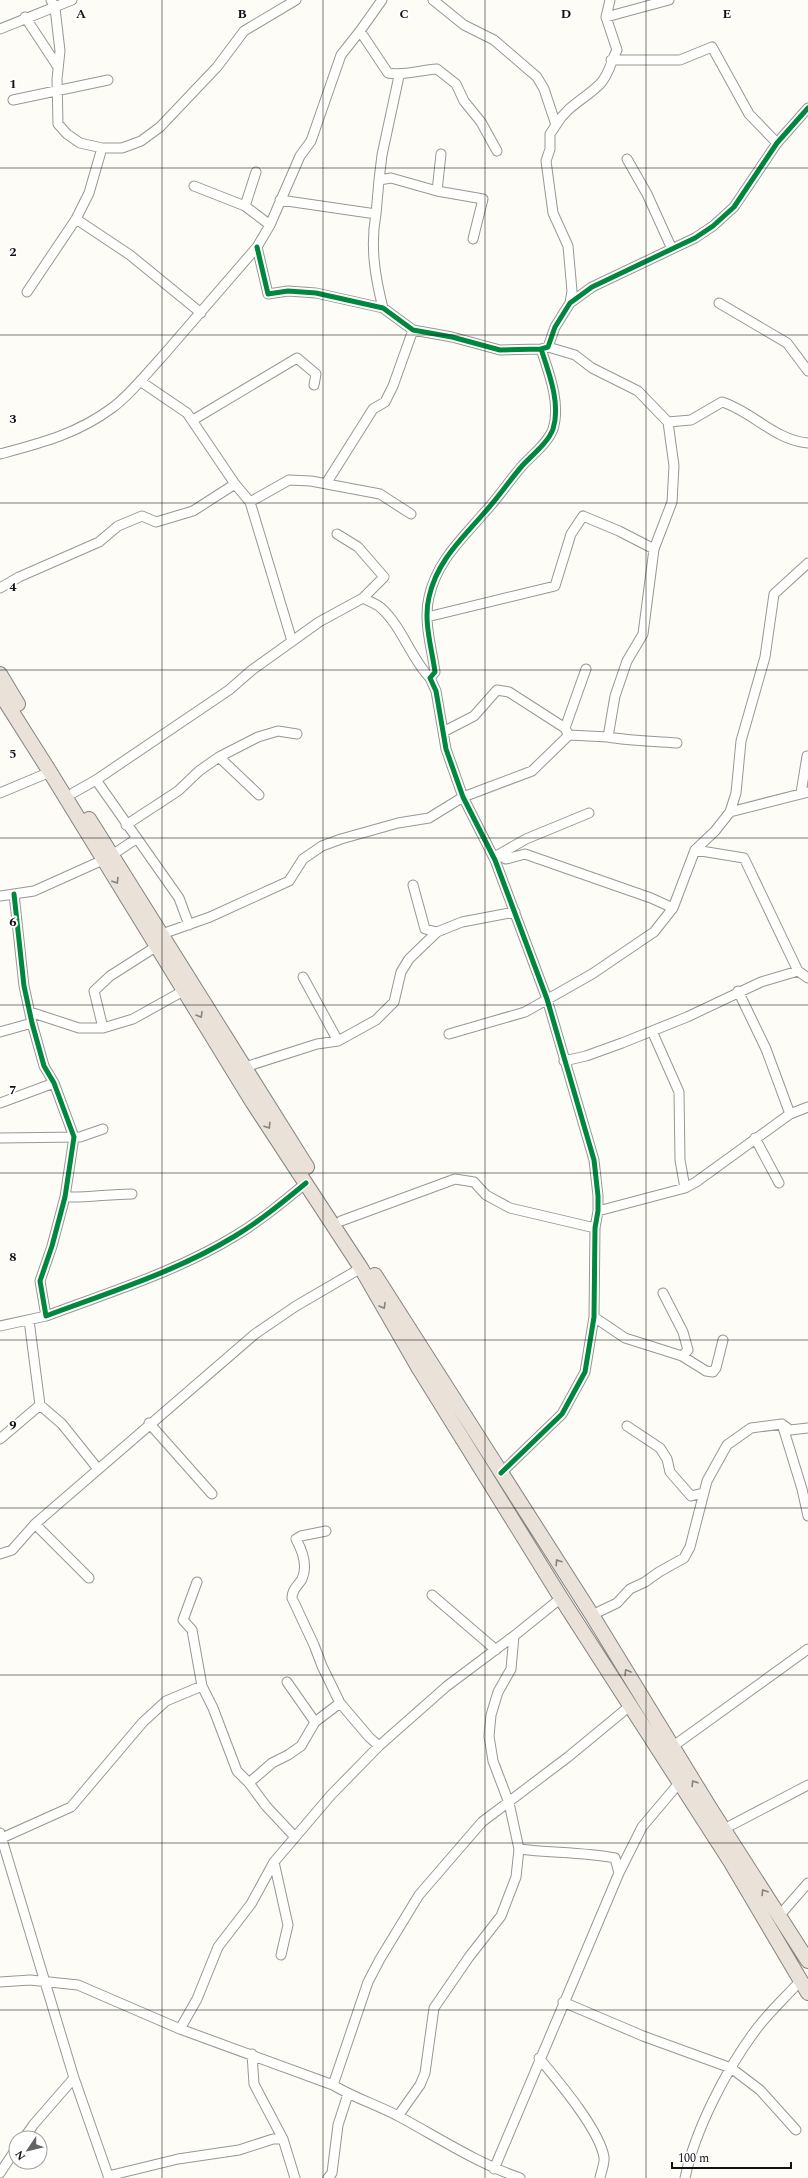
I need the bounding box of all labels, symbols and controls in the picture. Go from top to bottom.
text: A [76,4,86,24]
text: B [237,4,247,24]
text: C [399,4,409,24]
text: D [561,4,571,24]
text: E [723,4,732,24]
text: 1 [9,74,17,94]
text: 2 [9,242,17,262]
text: 3 [9,409,17,429]
text: 4 [9,577,17,597]
text: 5 [9,744,17,764]
one-way arrow [112,877,119,884]
text: 6 [9,912,17,932]
one-way arrow [195,1011,202,1018]
text: 7 [9,1080,17,1100]
one-way arrow [263,1122,271,1129]
text: 8 [9,1247,17,1267]
one-way arrow [378,1302,385,1309]
text: 9 [9,1415,17,1435]
one-way arrow [556,1559,563,1566]
one-way arrow [624,1669,631,1676]
one-way arrow [691,1780,699,1787]
one-way arrow [762,1890,769,1897]
north arrow [8,2130,48,2170]
scale bar [672,2144,791,2170]
text: N [11,2147,30,2164]
text: 100 m [678,2149,709,2168]

